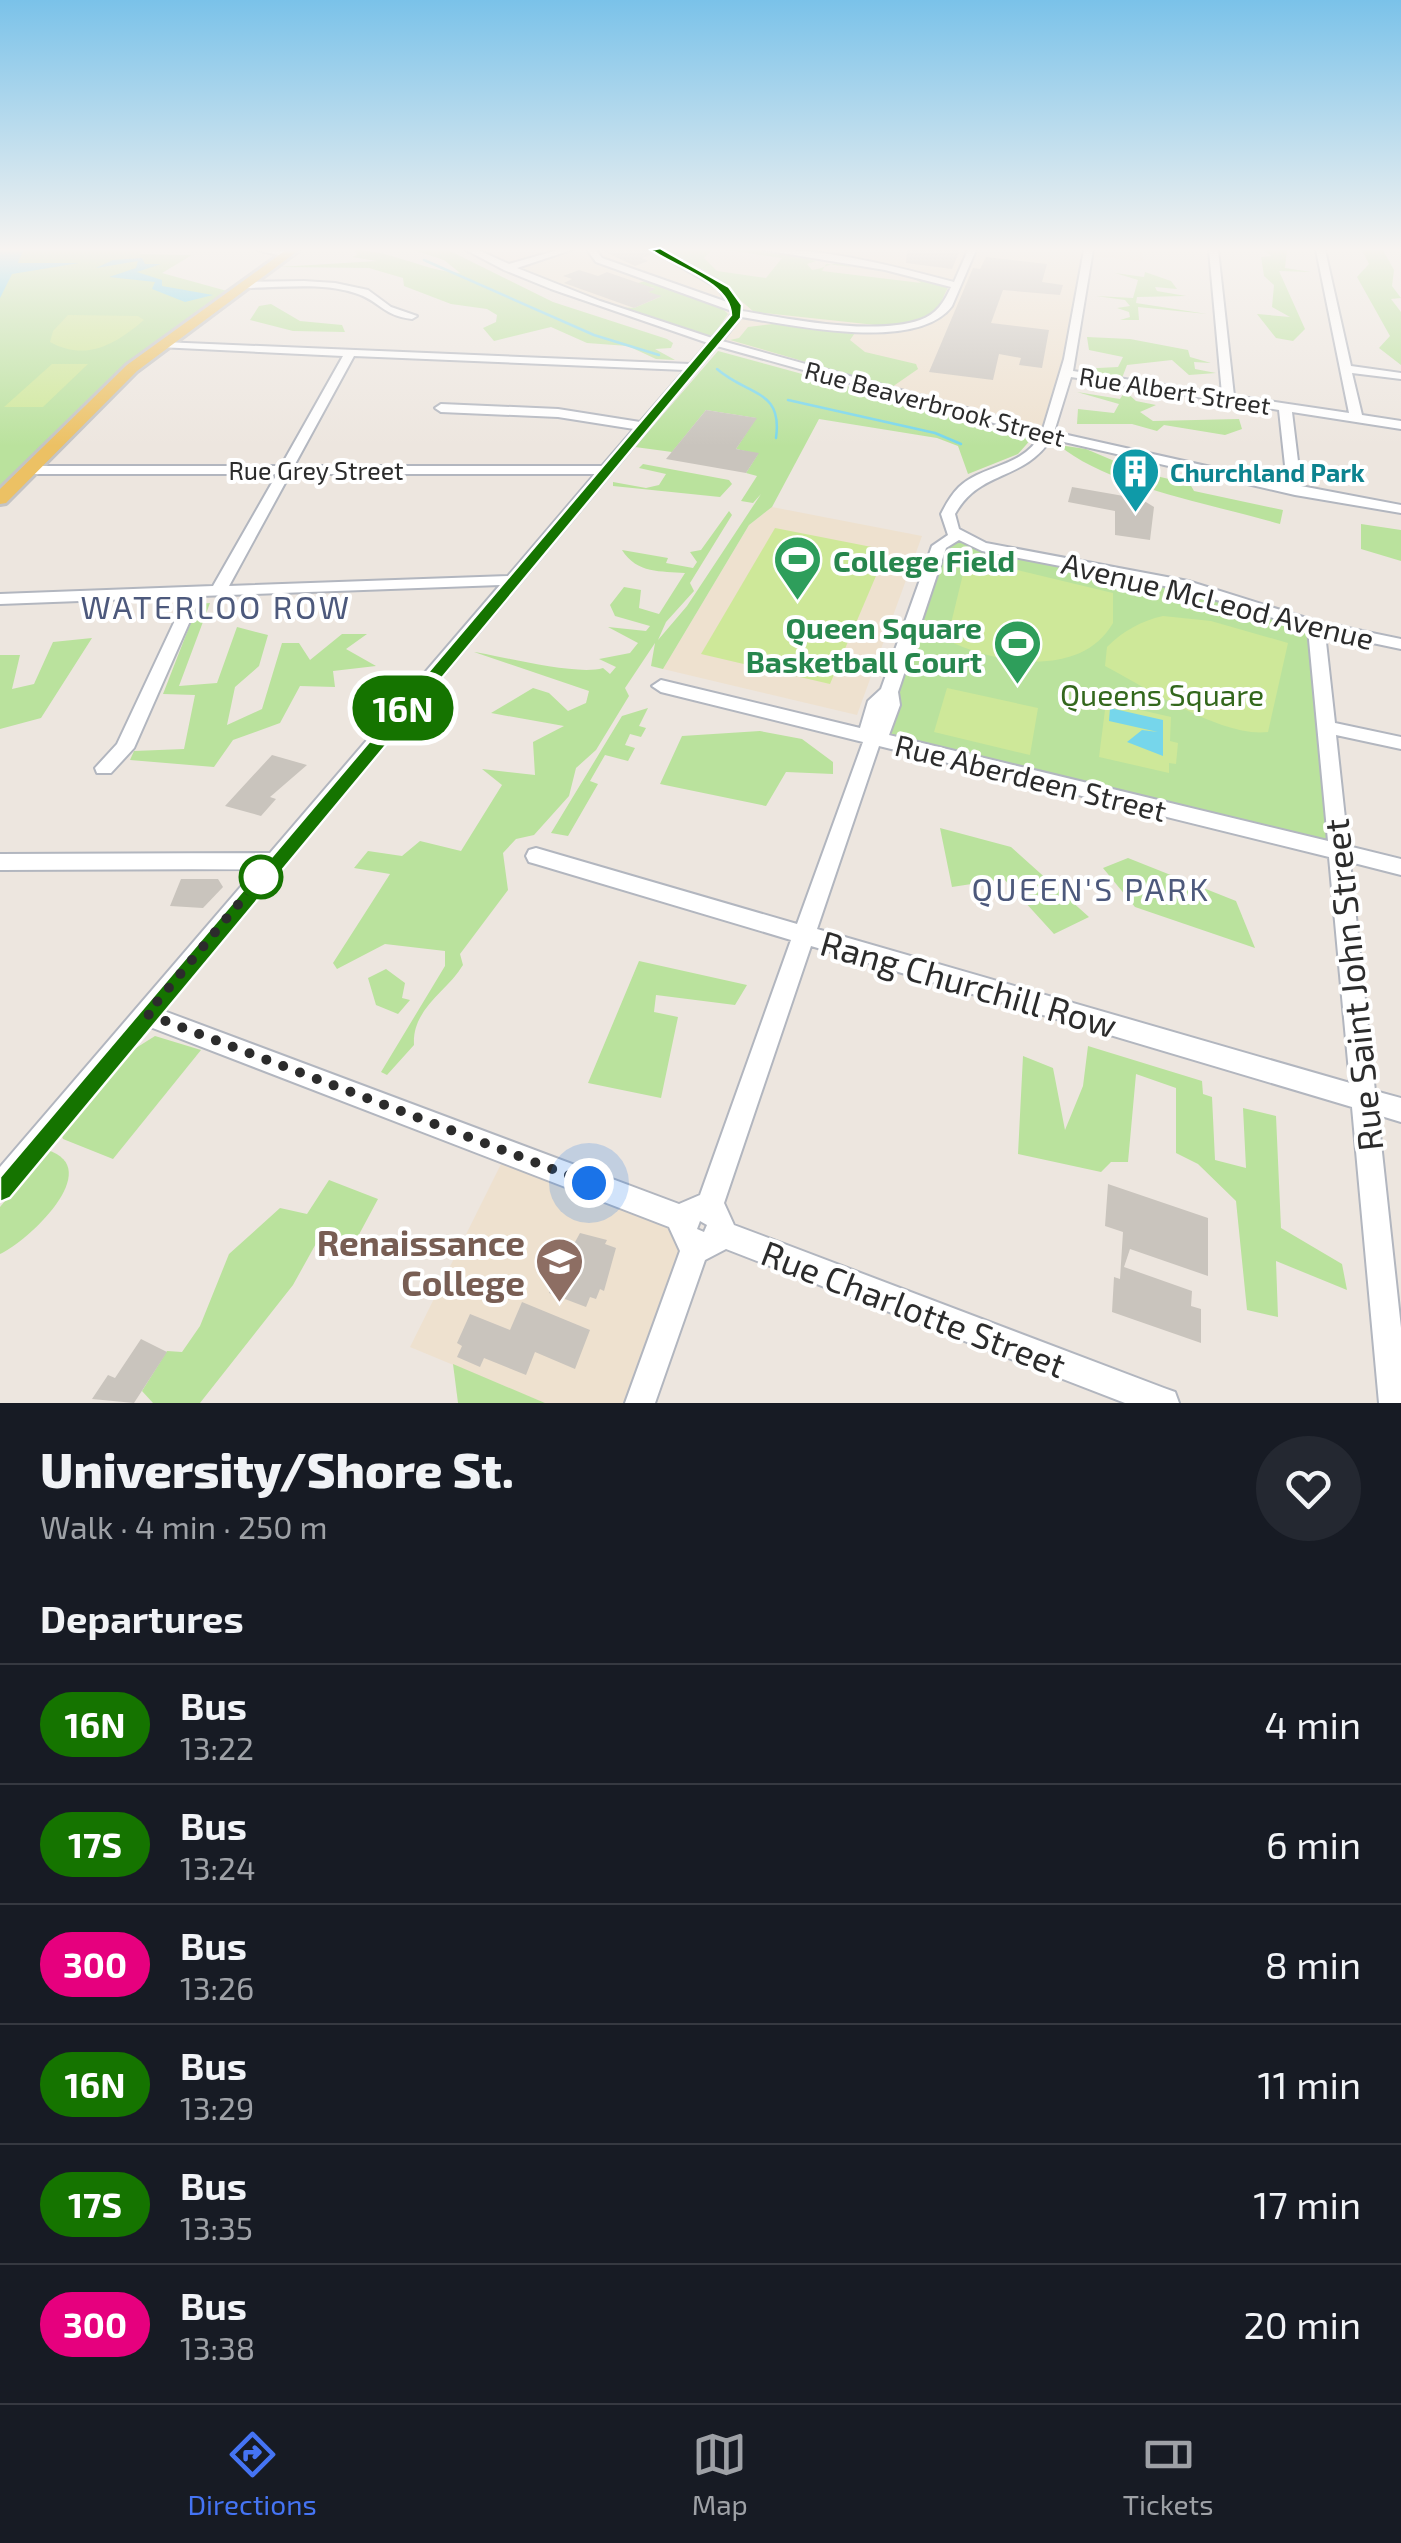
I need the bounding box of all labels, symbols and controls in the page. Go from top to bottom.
street label: Rue Beaverbrook Street [802,354,1068,452]
street label: Rue Albert Street [1077,360,1273,420]
building icon: Churchland Park [1109,446,1161,514]
street label: Rue Grey Street [228,455,404,485]
place label: Churchland Park [1170,457,1365,487]
sports icon: College Field [772,534,824,602]
place label: College Field [833,542,1015,578]
street label: Avenue McLeod Avenue [1058,544,1378,656]
district label: WATERLOO ROW [80,587,352,625]
place label: Queen Square Basketball Court [746,609,982,679]
sports icon: Queen Square Basketball Court [991,618,1043,686]
line badge: 16N [346,676,460,740]
park label: Queens Square [1060,676,1264,712]
text: 16N [372,687,434,729]
street label: Rue Aberdeen Street [892,726,1170,828]
street label: Rue Saint John Street [1314,817,1390,1153]
unlabelled marker [240,856,282,898]
district label: QUEEN'S PARK [971,869,1211,908]
street label: Rang Churchill Row [816,921,1122,1045]
your location [564,1158,614,1208]
place label: Renaissance College [317,1221,525,1303]
street label: Rue Charlotte Street [756,1231,1072,1385]
school or university icon: Renaissance College [534,1236,586,1304]
button: heart [1256,1436,1361,1541]
text: University/Shore St. [40,1440,514,1498]
text: Walk · 4 min · 250 m [40,1507,328,1545]
text: Departures [40,1595,244,1641]
text: Bus [180,1682,247,1728]
text: 4 min [1264,1701,1361,1747]
text: 16N [64,1703,126,1745]
text: 13:22 [180,1728,254,1766]
text: Bus [180,1802,247,1848]
text: 6 min [1266,1821,1361,1867]
text: 17S [68,1823,122,1865]
text: 13:24 [180,1848,256,1886]
text: Bus [180,1922,247,1968]
text: 8 min [1265,1941,1361,1987]
text: 300 [63,1943,127,1985]
text: 13:26 [180,1968,254,2006]
text: Bus [180,2042,247,2088]
text: 11 min [1257,2061,1361,2107]
text: 16N [64,2063,126,2105]
text: 13:29 [180,2088,254,2126]
text: Bus [180,2162,247,2208]
text: 17 min [1253,2181,1361,2227]
text: 17S [68,2183,122,2225]
text: 13:35 [180,2208,253,2246]
text: Bus [180,2282,247,2328]
text: 20 min [1243,2301,1361,2347]
text: 300 [63,2303,127,2345]
text: 13:38 [180,2328,255,2366]
tab: Directions [188,2427,317,2521]
tab: Map [692,2427,748,2521]
tab: Tickets [1123,2427,1213,2521]

